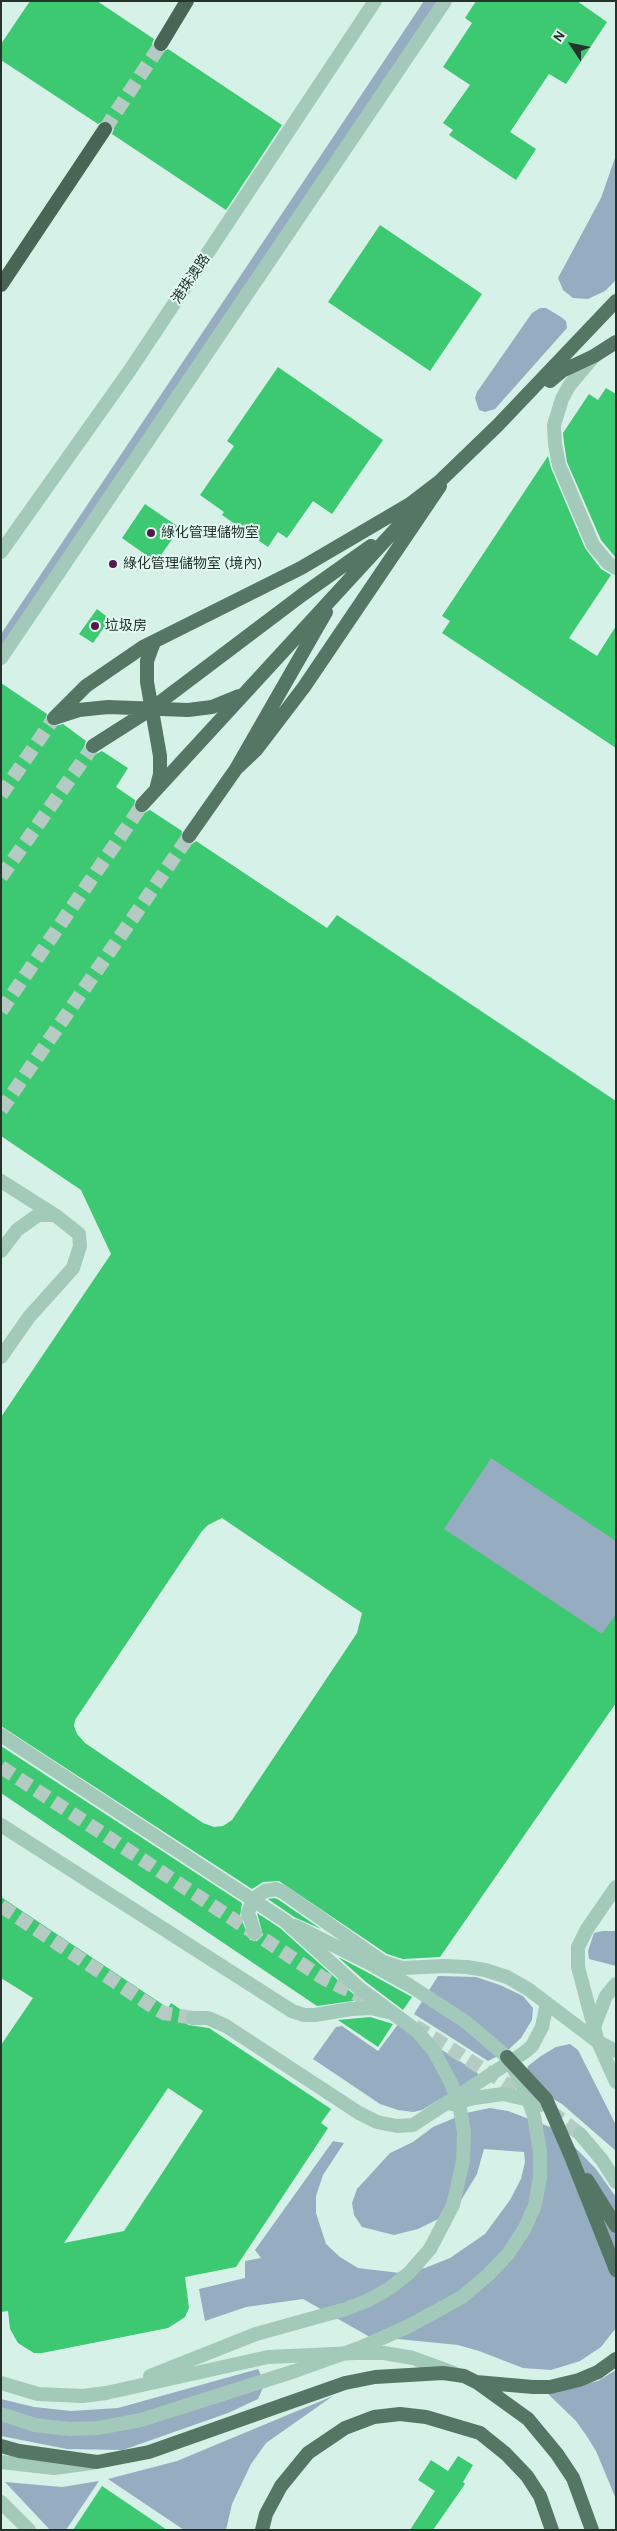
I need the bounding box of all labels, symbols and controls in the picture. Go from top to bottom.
north arrow [547,20,597,70]
text: N [549,27,569,45]
street label: 港珠澳路 [168,251,214,307]
place label: 綠化管理儲物室 [161,525,259,541]
marker: 綠化管理儲物室 [145,527,157,539]
place label: 綠化管理儲物室 (境內) [123,556,262,572]
marker: 綠化管理儲物室 (境內) [107,558,119,570]
place label: 垃圾房 [105,618,147,634]
marker: 垃圾房 [89,620,101,632]

